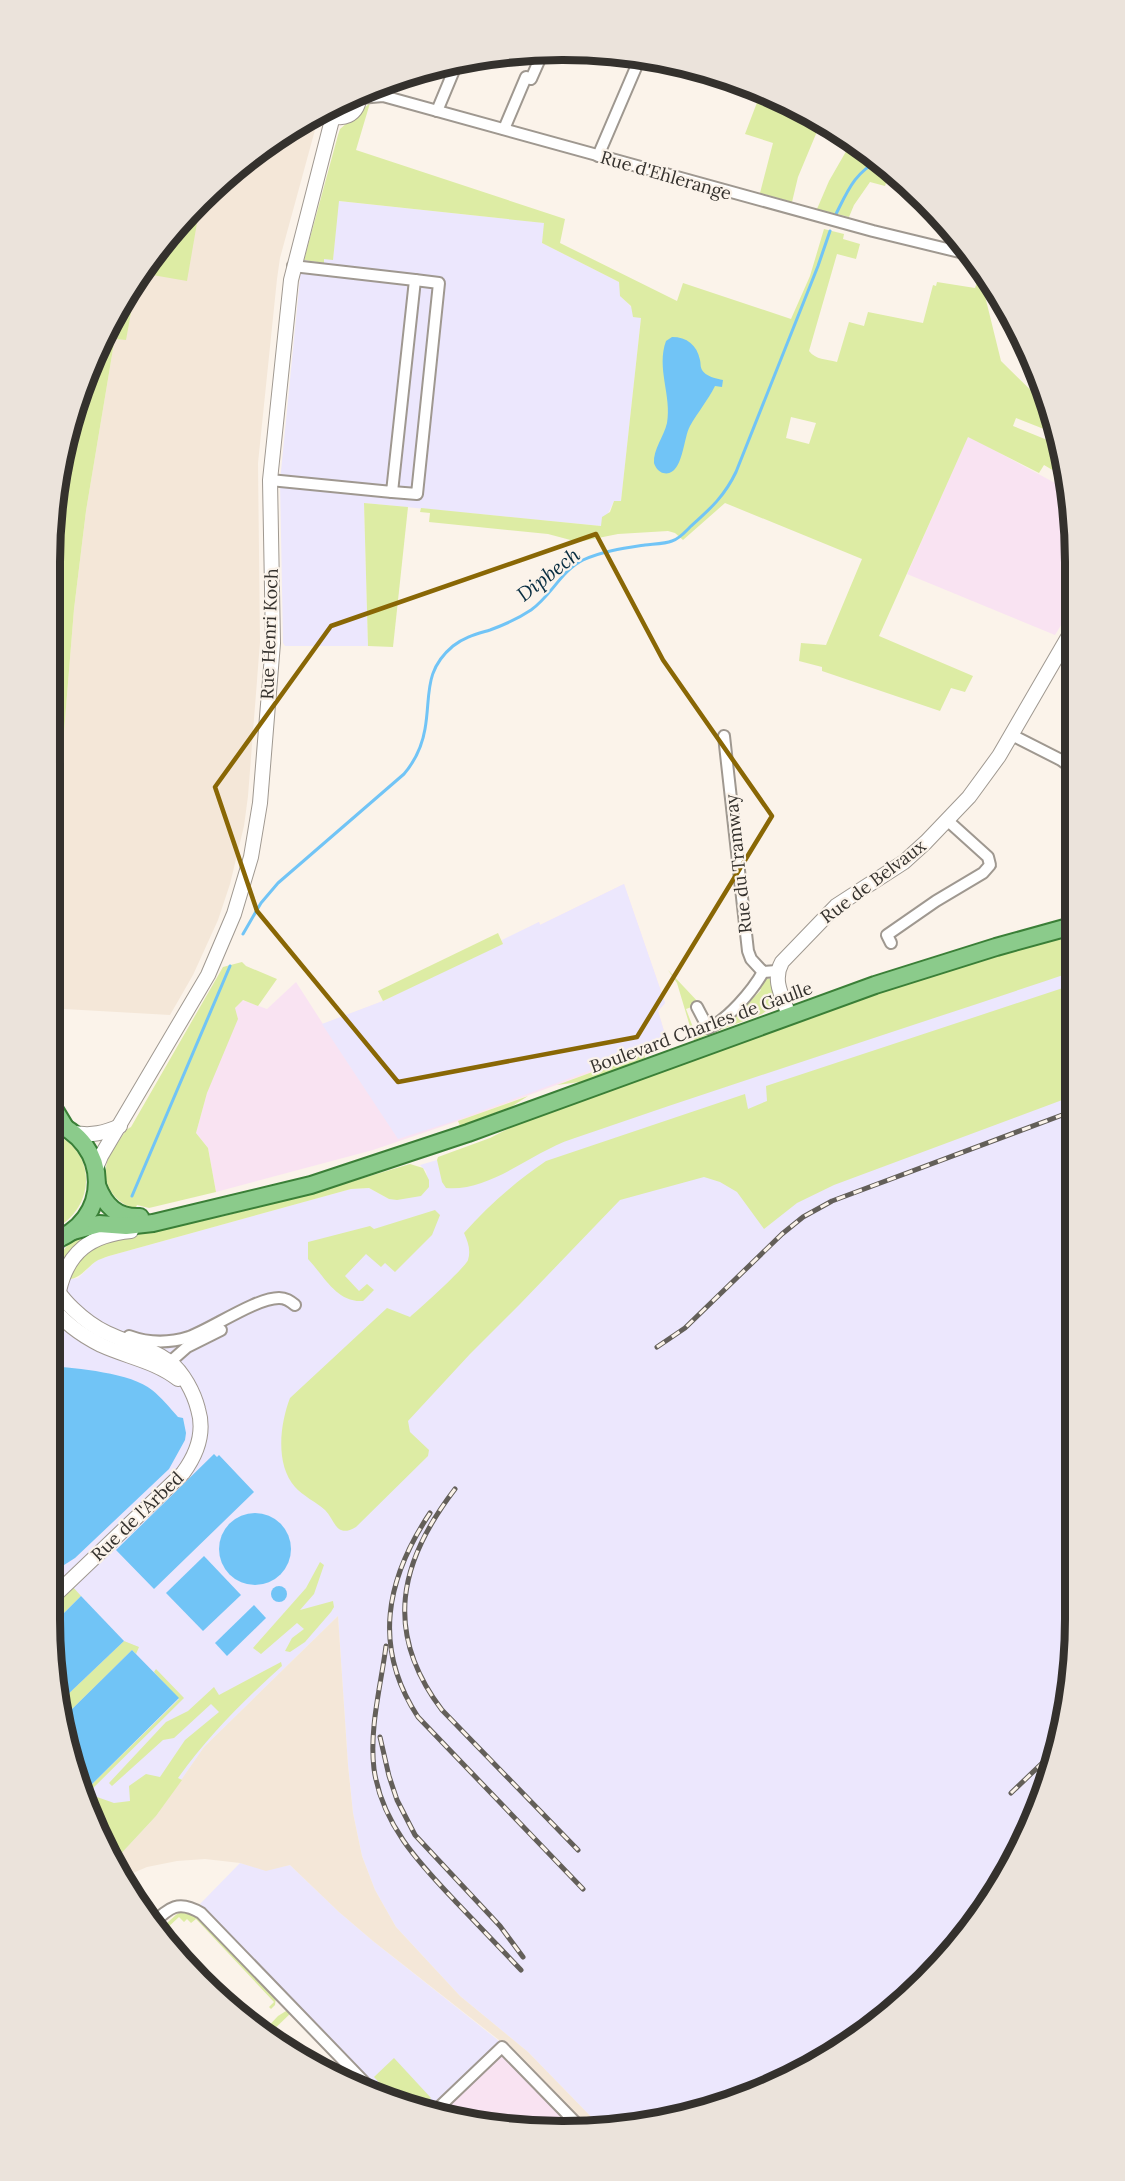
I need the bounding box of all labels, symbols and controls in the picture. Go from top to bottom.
street label: Rue d'Ehlerange [598,145,734,205]
water label: Dipbech [511,541,585,606]
street label: Rue Henri Koch [255,568,283,700]
street label: Rue du Tramway [719,793,757,935]
street label: Rue de Belvaux [816,834,931,928]
street label: Boulevard Charles de Gaulle [587,976,816,1078]
street label: Rue de l'Arbed [86,1466,188,1566]

